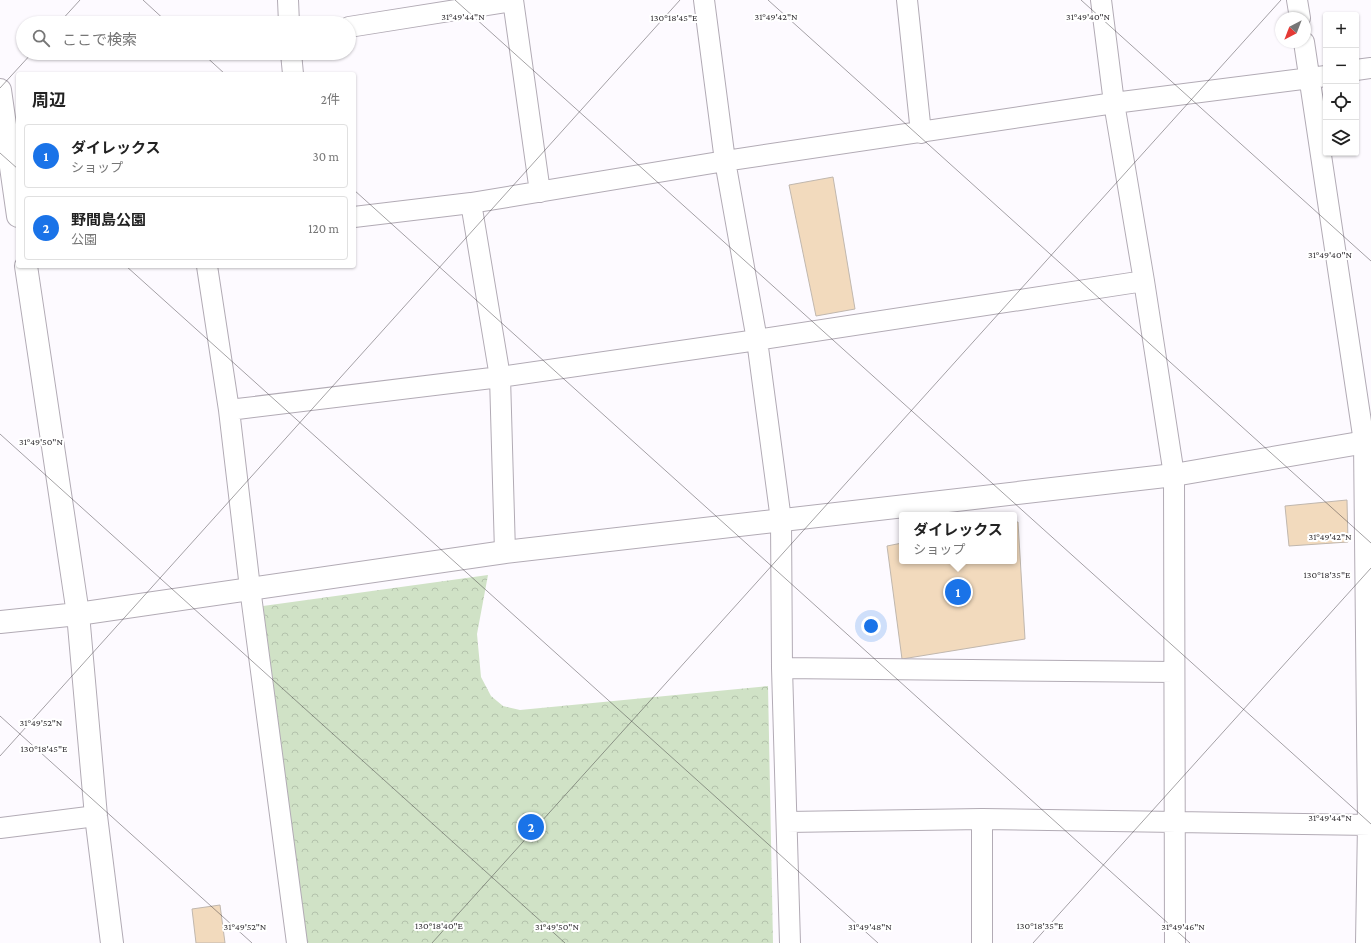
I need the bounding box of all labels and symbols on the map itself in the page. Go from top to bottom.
text: 31°49'44"N [441,11,485,22]
text: 31°49'42"N [754,11,798,22]
text: 31°49'40"N [1066,11,1110,22]
text: 130°18'45"E [651,12,698,23]
north arrow [1275,12,1311,48]
text: 31°49'40"N [1308,249,1352,260]
text: 31°49'50"N [19,436,63,447]
text: 31°49'42"N [1308,531,1352,542]
text: 130°18'35"E [1303,569,1351,580]
pin: 1 [945,577,971,607]
your location [861,616,881,636]
text: 31°49'52"N [20,717,63,728]
text: 130°18'45"E [21,743,68,754]
pin: 2 [518,812,544,842]
text: 31°49'44"N [1308,812,1352,823]
text: 130°18'40"E [415,920,464,931]
text: 130°18'35"E [1016,920,1064,931]
text: 31°49'52"N [224,921,267,932]
text: 31°49'50"N [535,921,579,932]
text: 31°49'48"N [848,921,892,932]
text: 31°49'46"N [1161,921,1205,932]

